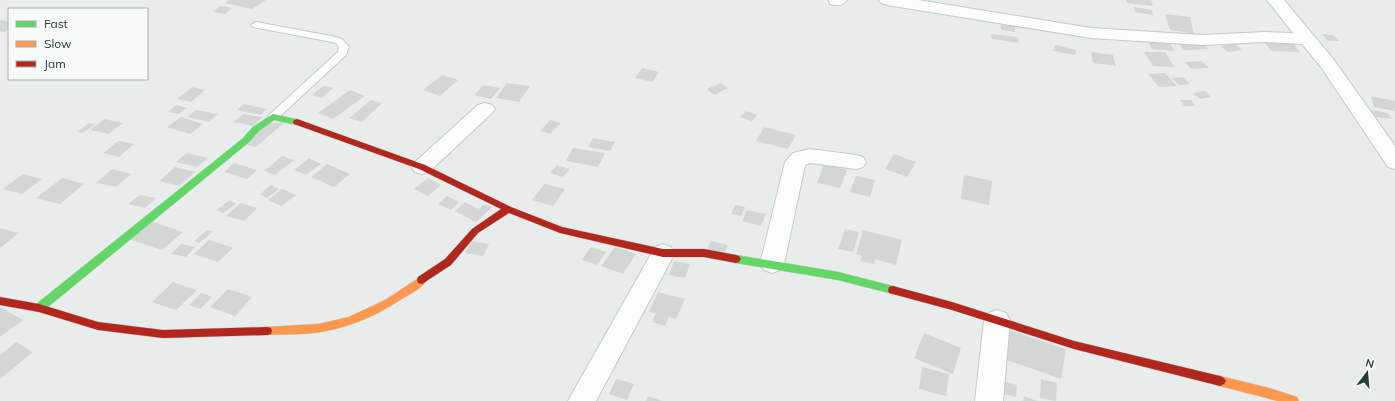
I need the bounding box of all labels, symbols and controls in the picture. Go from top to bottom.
legend [8,8,148,80]
text: Fast [44,16,68,31]
text: Slow [44,36,72,51]
text: Jam [44,56,66,71]
north arrow [1347,353,1387,393]
text: N [1364,356,1376,371]

